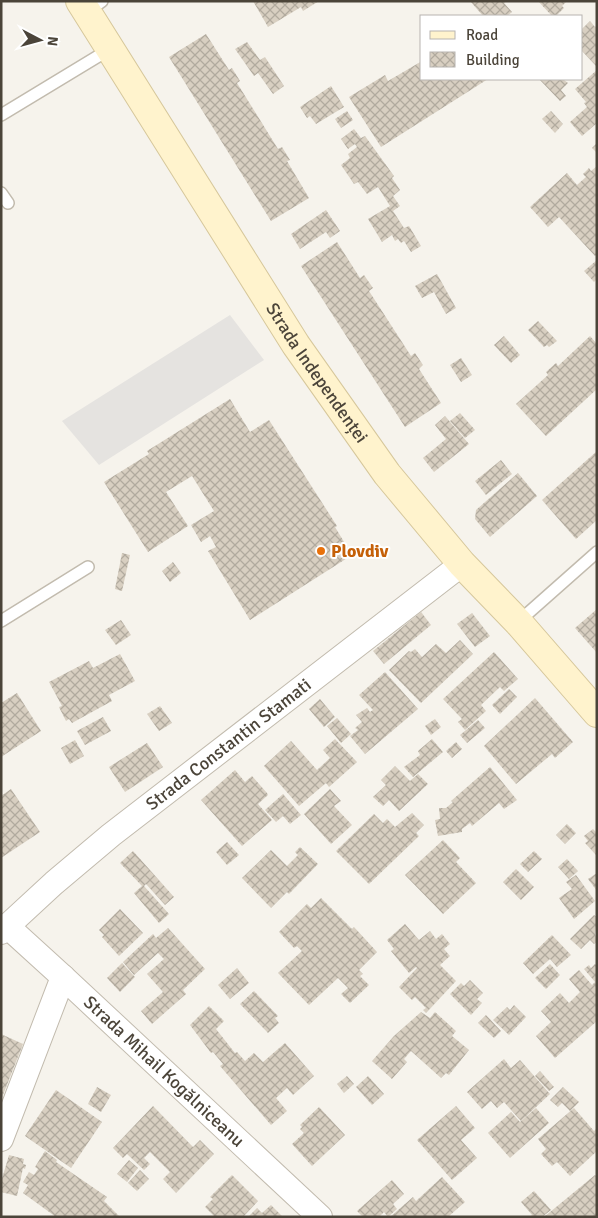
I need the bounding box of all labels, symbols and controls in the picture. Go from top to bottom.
north arrow [15,15,65,65]
legend [420,15,583,80]
text: Road [466,26,498,44]
text: N [43,36,61,47]
text: Building [466,51,520,69]
street label: Strada Independenței [261,299,373,447]
place label: Plovdiv [331,540,389,562]
marker: Plovdiv [315,545,327,557]
street label: Strada Constantin Stamati [141,674,315,815]
street label: Strada Mihail Kogălniceanu [79,991,249,1152]

